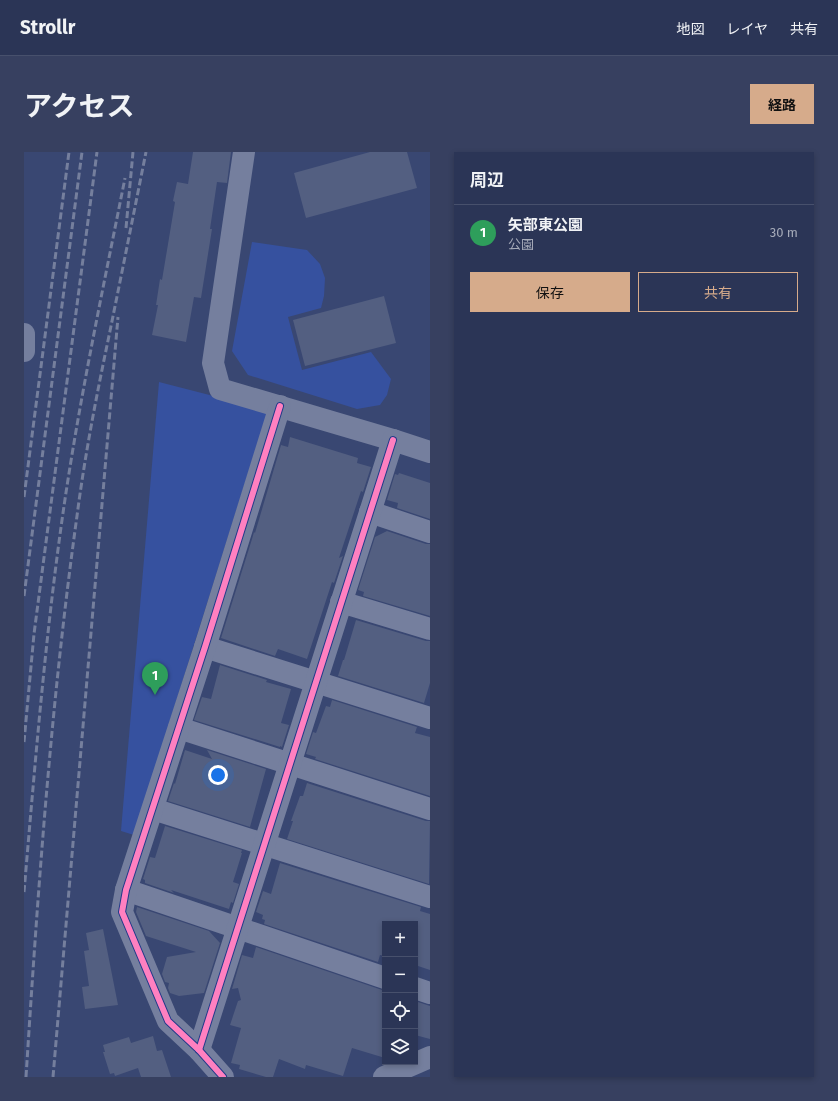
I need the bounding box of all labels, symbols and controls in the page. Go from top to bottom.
text: Strollr [20,16,75,39]
text: 地図 [676,21,704,38]
text: レイヤ [726,21,768,38]
text: 共有 [790,21,818,38]
button: 経路 [750,84,814,124]
text: アクセス [24,90,135,123]
text: 周辺 [470,170,504,191]
text: 矢部東公園 [508,216,583,234]
text: 1 [480,225,486,240]
text: 30 m [770,225,798,240]
text: 公園 [508,237,534,252]
button: 保存 [470,272,630,312]
button: 共有 [638,272,798,312]
pin: 1 [142,662,168,695]
your location [208,765,228,785]
map controls [382,921,418,1065]
button: + [382,921,418,957]
button: − [382,957,418,993]
button: locate [382,993,418,1029]
button: layers [382,1029,418,1065]

